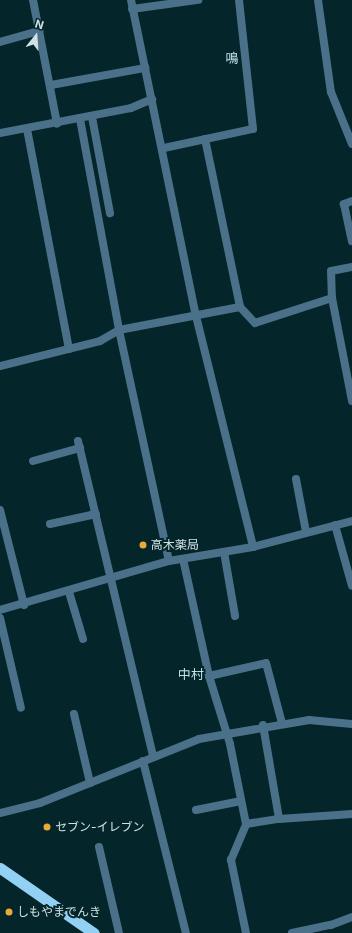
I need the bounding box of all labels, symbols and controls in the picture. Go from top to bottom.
north arrow [16,16,56,56]
text: N [33,17,46,32]
district label: 鳴 [226,50,238,66]
place label: 高木薬局 [151,538,199,552]
marker: 高木薬局 [138,540,148,550]
district label: 中村 [178,666,204,682]
place label: セブン-イレブン [55,820,145,834]
marker: セブン-イレブン [42,822,52,832]
place label: しもやまでんき [17,905,101,919]
marker: しもやまでんき [4,907,14,917]

